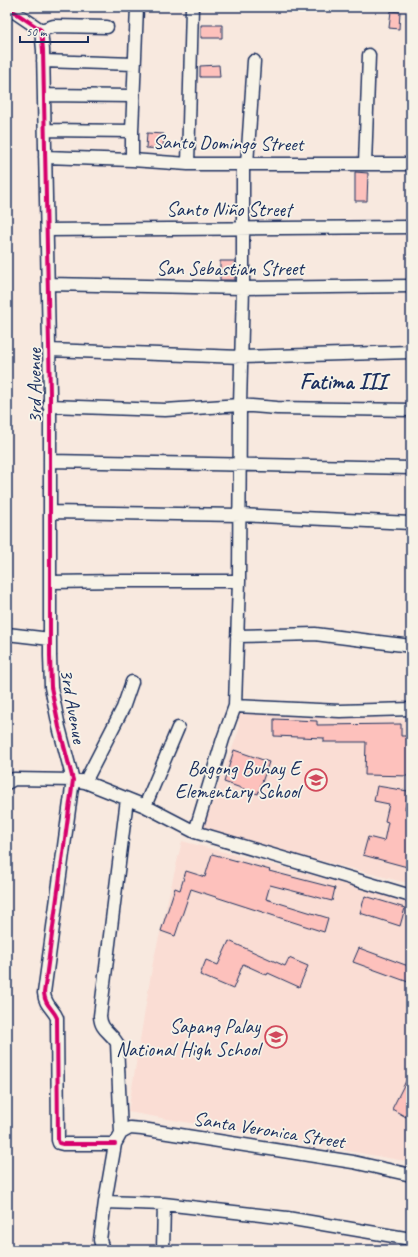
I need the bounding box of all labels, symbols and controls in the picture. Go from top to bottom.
scale bar [20,18,88,44]
text: 50 m [26,24,48,40]
street label: Santo Domingo Street [153,129,306,157]
street label: Santo Niño Street [166,197,295,222]
street label: San Sebastian Street [156,256,306,281]
street label: 3rd Avenue [22,347,47,423]
district label: Fatima III [300,368,391,396]
street label: 3rd Avenue [54,667,92,747]
place label: Bagong Buhay E Elementary School [175,756,304,804]
school or university icon: Bagong Buhay E Elementary School [303,767,329,793]
place label: Sapang Palay National High School [116,1014,264,1062]
school or university icon: Sapang Palay National High School [263,1024,289,1050]
street label: Santa Veronica Street [192,1106,349,1155]

